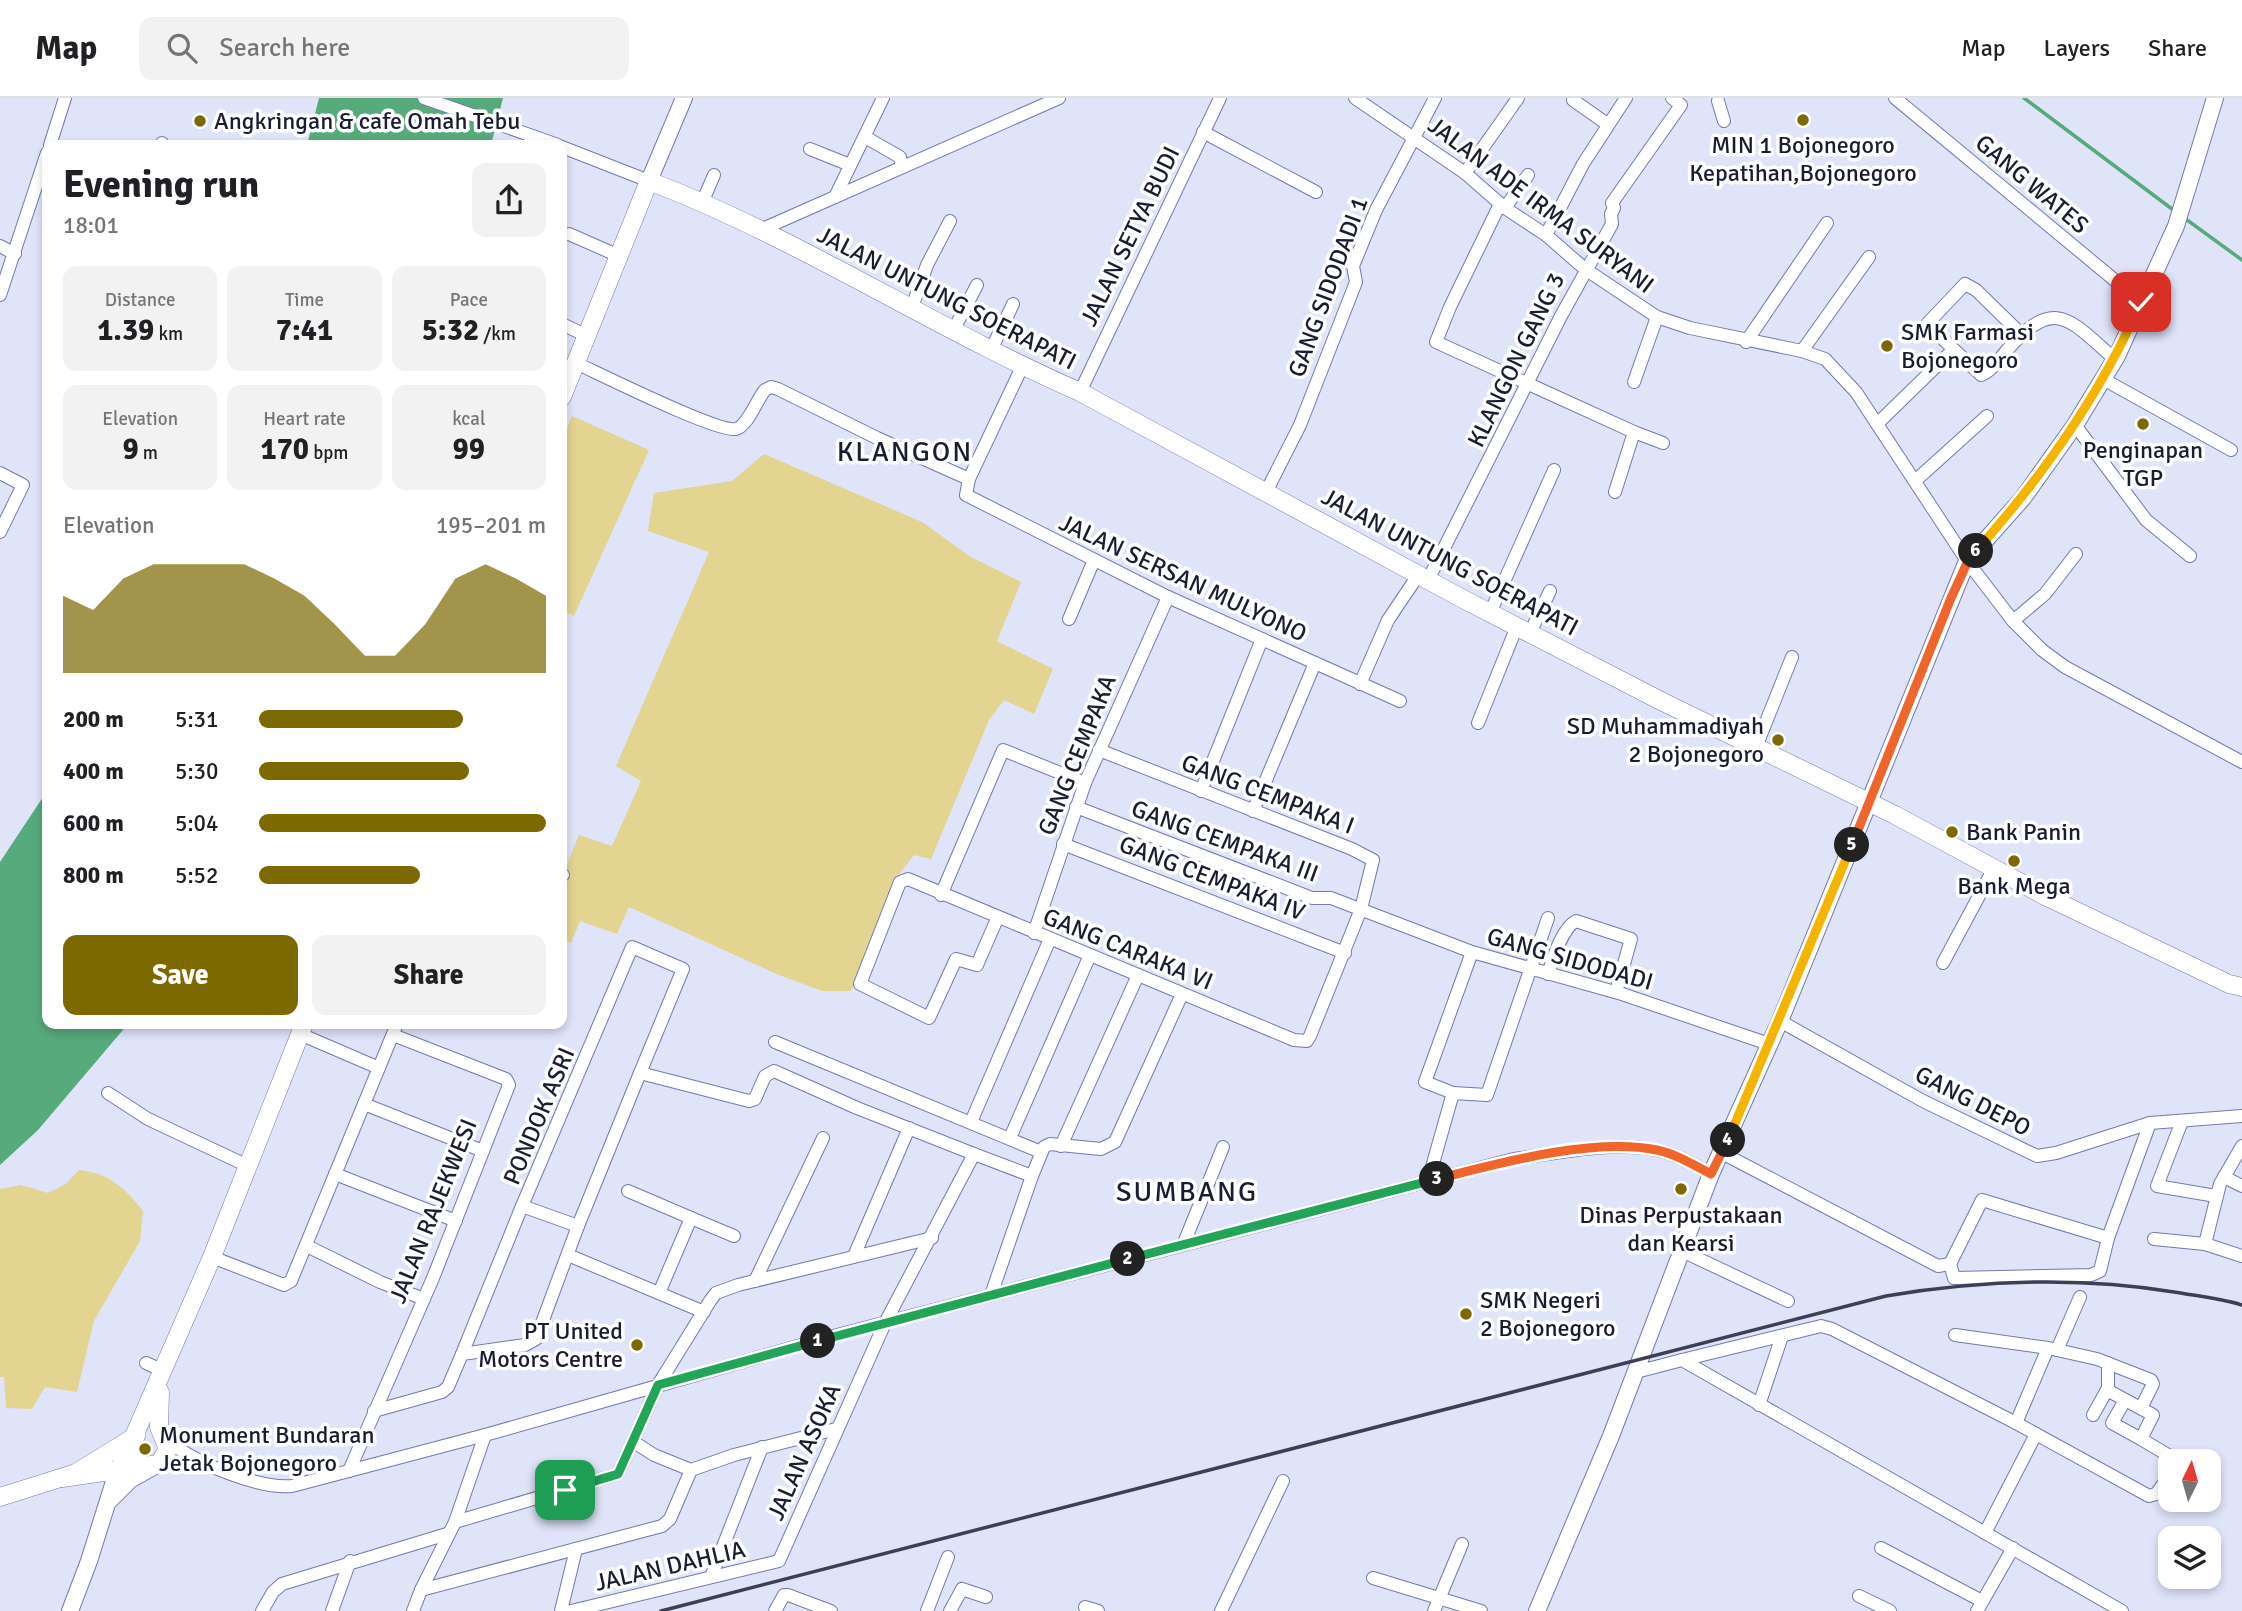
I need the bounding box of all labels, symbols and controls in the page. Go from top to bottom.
search box [139,17,629,80]
text: Map [35,28,97,69]
icon: search [163,29,201,67]
text: Search here [219,32,350,64]
text: Map [1961,33,2006,63]
text: Layers [2044,33,2110,63]
text: Share [2148,33,2207,63]
place label: Angkringan & cafe Omah Tebu [214,106,520,136]
street label: JALAN ADE IRMA SURYANI [1422,110,1660,300]
marker: MIN 1 Bojonegoro Kepatihan,Bojonegoro [1795,112,1811,128]
marker: Angkringan & cafe Omah Tebu [192,113,208,129]
street label: GANG WATES [1969,128,2095,240]
place label: MIN 1 Bojonegoro Kepatihan,Bojonegoro [1689,130,1917,188]
street label: JALAN SETYA BUDI [1074,141,1186,331]
text: Evening run [63,161,259,208]
button: share [472,163,546,237]
street label: GANG SIDODADI 1 [1281,193,1375,381]
text: 18:01 [63,211,119,240]
street label: JALAN UNTUNG SOERAPATI [812,220,1082,376]
street label: KLANGON GANG 3 [1461,268,1571,452]
pin [2111,272,2171,332]
icon: check [2122,283,2160,321]
text: Distance [105,288,176,312]
text: Time [285,288,324,312]
text: Pace [450,288,488,312]
text: 1.39 [97,312,154,349]
text: 7:41 [276,312,333,349]
text: 5:32 [422,312,479,349]
place label: SMK Farmasi Bojonegoro [1901,317,2034,375]
text: km [154,322,183,346]
text: /km [479,322,516,346]
marker: SMK Farmasi Bojonegoro [1879,338,1895,354]
text: Elevation [102,407,178,431]
text: Heart rate [263,407,346,431]
text: kcal [452,407,485,431]
marker: Penginapan TGP [2135,416,2151,432]
text: 9 [122,431,139,468]
text: 170 [260,431,309,468]
text: 99 [453,431,485,468]
district label: KLANGON [837,435,973,469]
place label: Penginapan TGP [2083,435,2203,493]
text: m [139,441,158,465]
text: bpm [309,441,349,465]
street label: JALAN UNTUNG SOERAPATI [1316,481,1584,643]
street label: JALAN SERSAN MULYONO [1055,507,1311,649]
text: Elevation [63,511,155,540]
text: 195–201 m [436,511,546,540]
pin: 6 [1958,533,1994,568]
text: 6 [1970,538,1981,562]
street label: GANG CEMPAKA [1031,670,1123,840]
text: 200 m [63,705,124,734]
text: 5:31 [175,705,218,734]
place label: SD Muhammadiyah 2 Bojonegoro [1567,711,1764,769]
marker: SD Muhammadiyah 2 Bojonegoro [1770,732,1786,748]
street label: GANG CEMPAKA I [1177,747,1359,841]
text: 400 m [63,757,124,786]
text: 5:30 [175,757,218,786]
street label: GANG CEMPAKA III [1127,793,1323,889]
text: 600 m [63,809,124,838]
text: 5:04 [175,809,218,838]
place label: Bank Panin [1966,817,2081,847]
marker: Bank Panin [1944,824,1960,840]
pin: 5 [1834,828,1870,862]
street label: GANG CEMPAKA IV [1115,829,1309,927]
text: 5 [1846,832,1857,856]
marker: Bank Mega [2006,853,2022,869]
text: 800 m [63,861,124,890]
text: 5:52 [175,861,218,890]
place label: Bank Mega [1957,871,2071,901]
street label: GANG CARAKA VI [1039,901,1217,997]
street label: GANG SIDODADI [1484,921,1656,997]
button: Save [63,935,298,1015]
button: Share [312,935,546,1015]
street label: PONDOK ASRI [497,1043,581,1189]
street label: GANG DEPO [1910,1059,2036,1143]
street label: JALAN RAJEKWESI [382,1114,484,1308]
pin: 4 [1710,1122,1746,1158]
text: 4 [1722,1127,1733,1151]
pin: 3 [1420,1162,1454,1196]
text: 3 [1431,1166,1442,1190]
district label: SUMBANG [1116,1175,1258,1209]
marker: Dinas Perpustakaan dan Kearsi [1673,1181,1689,1197]
place label: Dinas Perpustakaan dan Kearsi [1579,1200,1783,1258]
pin: 2 [1110,1242,1146,1276]
text: 2 [1122,1246,1133,1270]
place label: SMK Negeri 2 Bojonegoro [1480,1285,1616,1343]
marker: SMK Negeri 2 Bojonegoro [1458,1306,1474,1322]
place label: PT United Motors Centre [478,1316,623,1374]
pin: 1 [800,1324,836,1358]
text: 1 [812,1328,823,1352]
marker: PT United Motors Centre [629,1337,645,1353]
street label: JALAN ASOKA [761,1379,848,1525]
place label: Monument Bundaran Jetak Bojonegoro [159,1420,375,1478]
marker: Monument Bundaran Jetak Bojonegoro [137,1441,153,1457]
north arrow [2158,1449,2221,1512]
map controls [2158,1449,2221,1589]
pin [535,1460,595,1520]
icon: arrive [546,1471,584,1509]
button: layers [2158,1526,2221,1589]
street label: JALAN DAHLIA [592,1534,749,1598]

